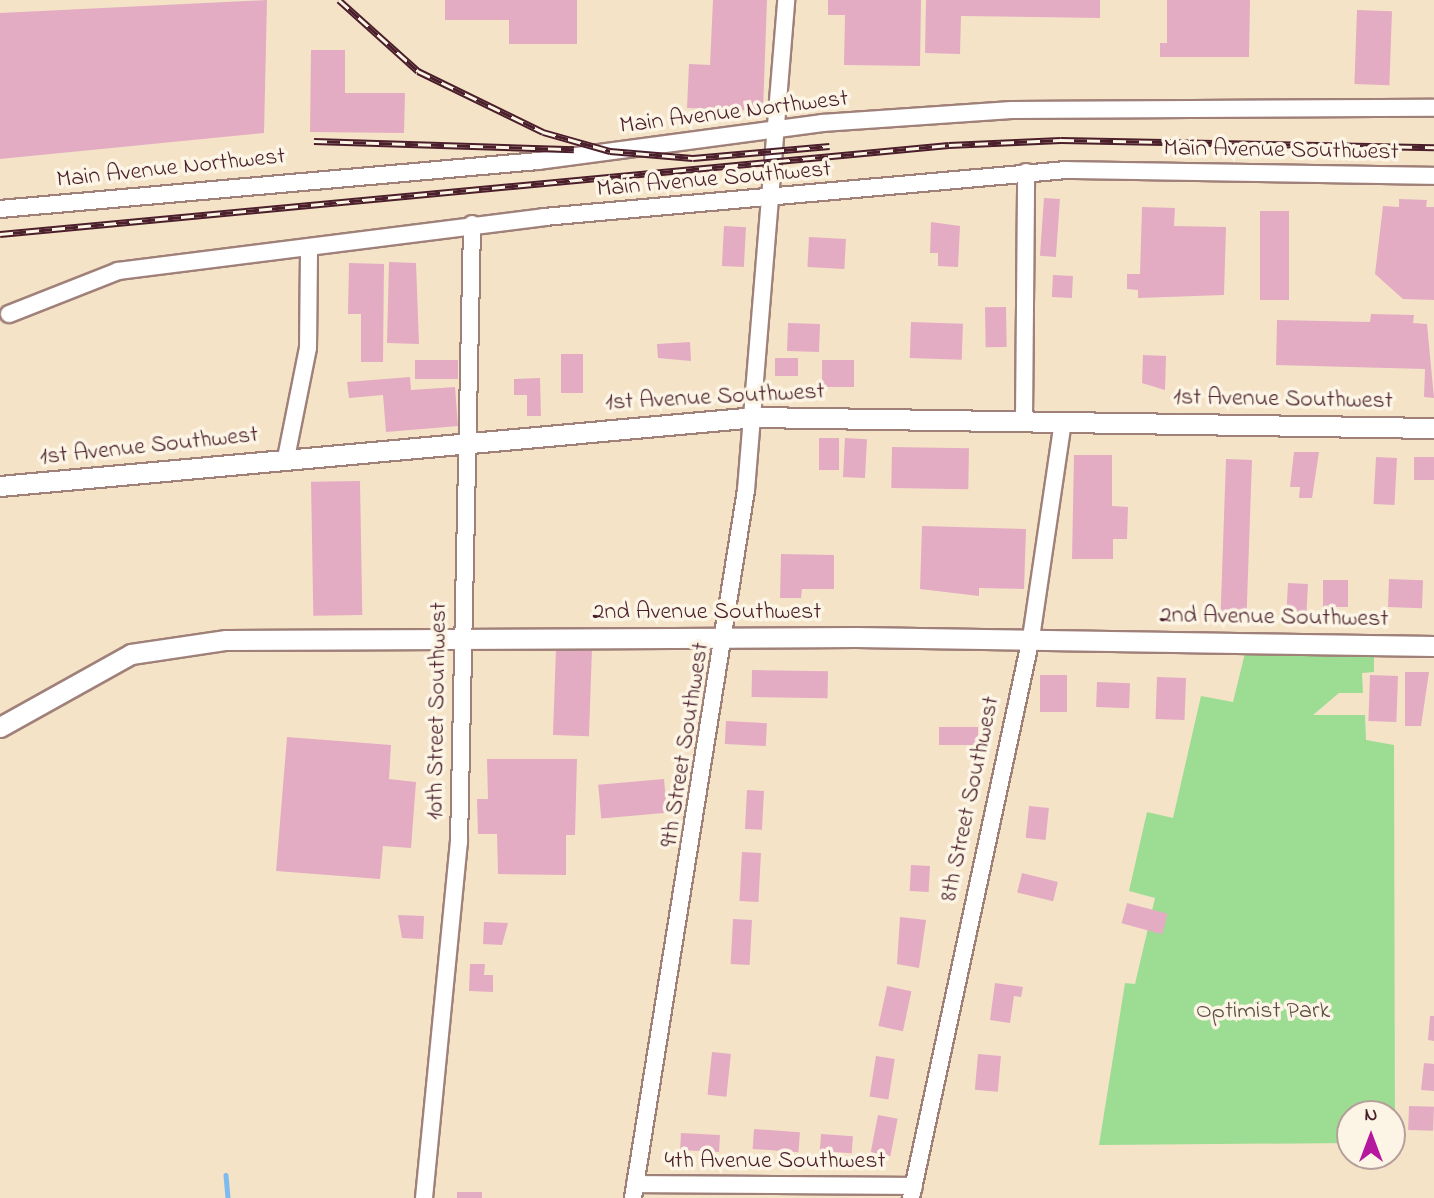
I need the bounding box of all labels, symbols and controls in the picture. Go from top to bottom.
street label: Main Avenue Northwest [618,85,850,141]
street label: Main Avenue Southwest [1163,135,1399,167]
street label: Main Avenue Northwest [55,143,287,195]
street label: Main Avenue Southwest [596,155,832,205]
street label: 1st Avenue Southwest [605,378,825,418]
street label: 1st Avenue Southwest [1173,384,1393,416]
street label: 1st Avenue Southwest [38,421,260,473]
street label: 2nd Avenue Southwest [593,599,821,627]
street label: 10th Street Southwest [422,602,454,820]
street label: 2nd Avenue Southwest [1159,602,1389,634]
street label: 9th Street Southwest [656,641,716,849]
street label: 8th Street Southwest [935,694,1007,904]
park label: Optimist Park [1196,998,1330,1026]
north arrow [1336,1100,1406,1170]
text: N [1365,1102,1377,1129]
street label: 4th Avenue Southwest [665,1148,885,1176]

